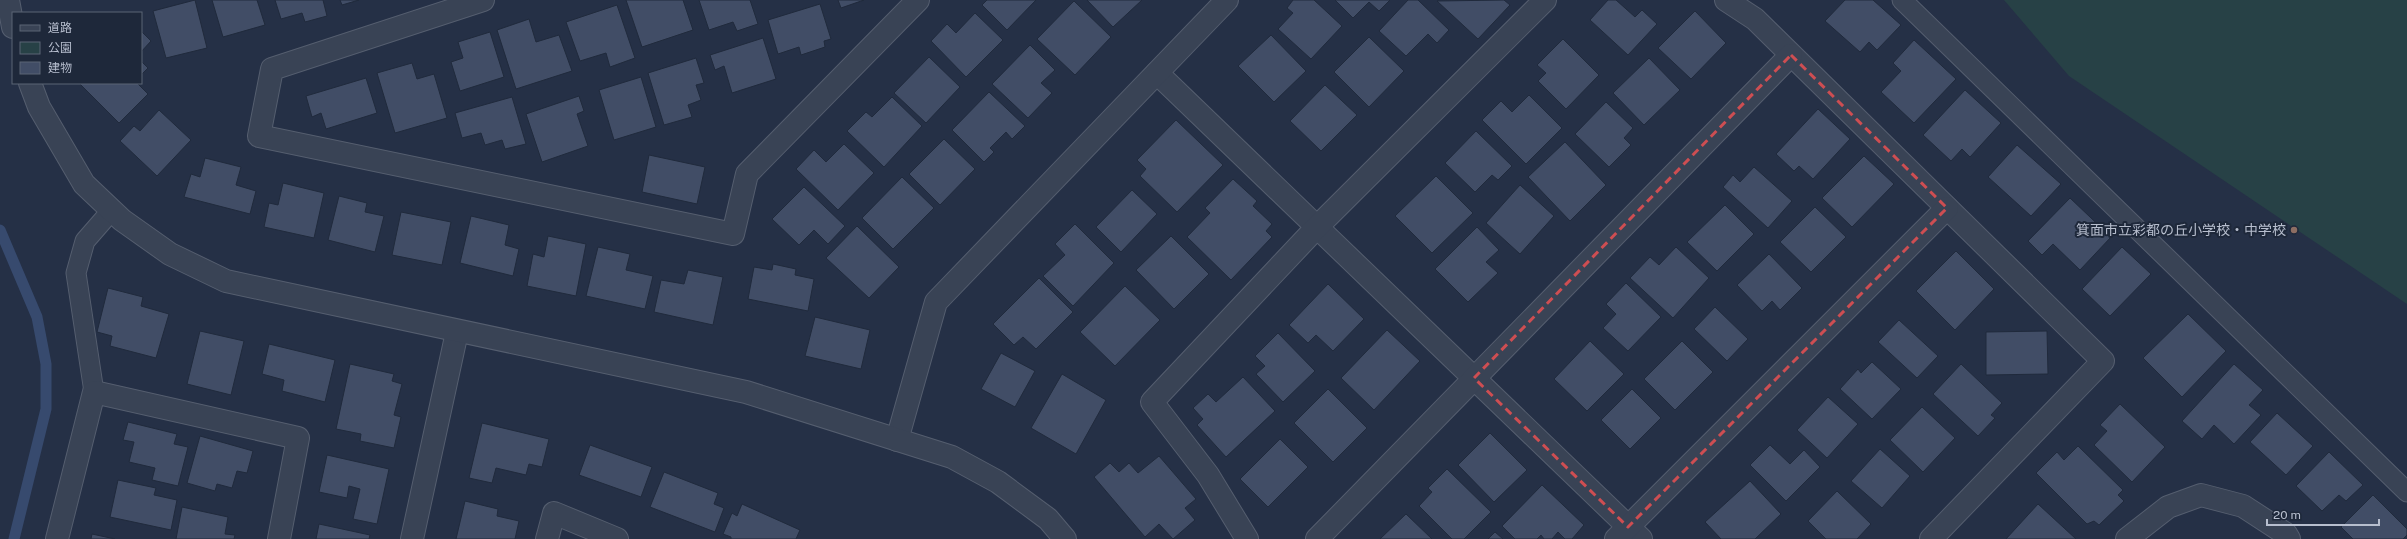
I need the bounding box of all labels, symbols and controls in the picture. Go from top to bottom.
legend [12,12,142,84]
text: 道路 [48,21,72,35]
text: 公園 [48,41,72,55]
text: 建物 [48,61,72,75]
place label: 箕面市立彩都の丘小学校・中学校 [2076,222,2286,238]
marker: 箕面市立彩都の丘小学校・中学校 [2289,225,2299,235]
scale bar [2267,501,2379,527]
text: 20 m [2273,508,2301,522]

